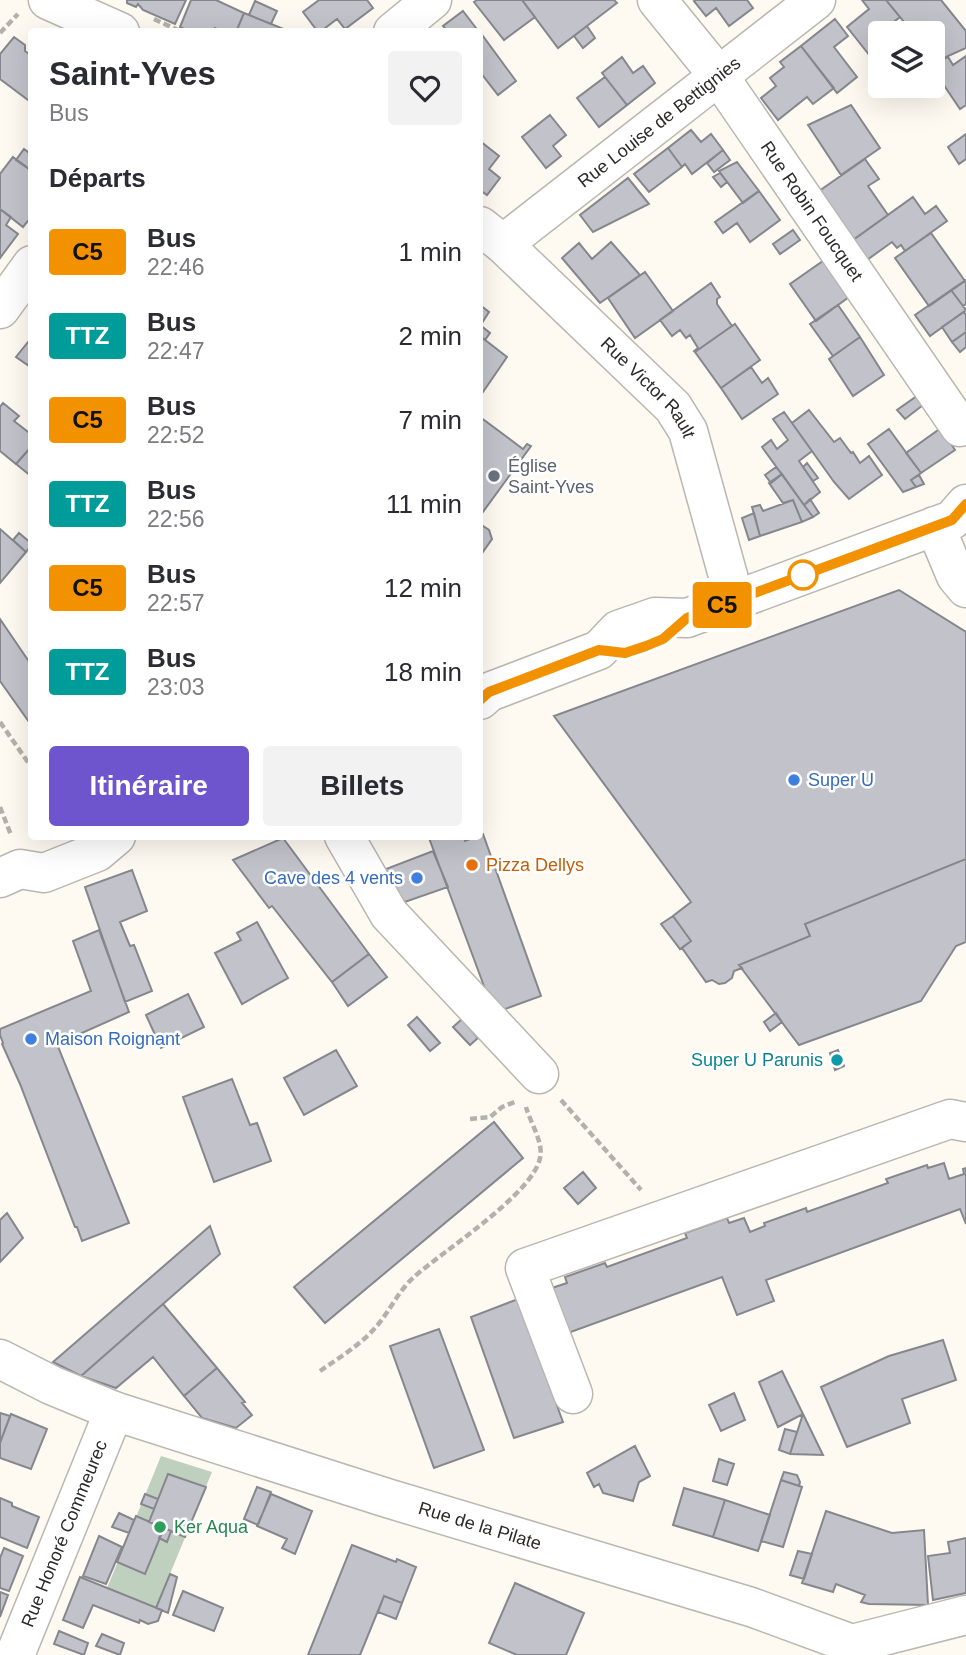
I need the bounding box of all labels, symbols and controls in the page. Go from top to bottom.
map controls [868,21,945,98]
button: layers [868,21,945,98]
button: heart [388,51,462,125]
street label: Rue Louise de Bettignies [574,53,744,192]
text: Saint-Yves [49,55,216,92]
text: Bus [49,100,89,126]
street label: Rue Robin Foucquet [757,138,867,285]
text: Départs [49,163,146,193]
text: Bus [147,223,196,253]
text: 1 min [398,237,462,267]
text: C5 [72,238,103,265]
text: 22:46 [147,254,205,280]
text: Bus [147,307,196,337]
text: 2 min [398,321,462,351]
text: TTZ [66,322,109,349]
street label: Rue Victor Rault [597,333,699,440]
text: 22:47 [147,338,205,364]
text: Bus [147,391,196,421]
text: 7 min [398,405,462,435]
text: C5 [72,406,103,433]
text: 22:52 [147,422,205,448]
place label: Église Saint-Yves [508,456,594,497]
marker: Église Saint-Yves [486,468,502,484]
text: Bus [147,475,196,505]
text: 11 min [386,489,462,519]
text: TTZ [66,490,109,517]
text: 22:56 [147,506,205,532]
text: Bus [147,559,196,589]
unlabelled marker [788,560,818,590]
text: 12 min [384,573,462,603]
text: C5 [72,574,103,601]
line badge: C5 [690,582,754,628]
text: 22:57 [147,590,205,616]
text: C5 [707,591,737,618]
text: Bus [147,643,196,673]
text: 18 min [384,657,462,687]
text: TTZ [66,658,109,685]
text: 23:03 [147,674,205,700]
button: Itinéraire [49,746,249,826]
button: Billets [263,746,462,826]
place label: Super U [808,770,874,790]
marker: Super U [786,772,802,788]
place label: Pizza Dellys [486,855,584,875]
marker: Pizza Dellys [464,857,480,873]
place label: Cave des 4 vents [264,868,403,888]
marker: Cave des 4 vents [409,870,425,886]
place label: Maison Roignant [45,1029,180,1049]
marker: Maison Roignant [23,1031,39,1047]
place label: Super U Parunis [691,1050,823,1070]
marker: Super U Parunis [829,1052,845,1068]
street label: Rue Honoré Commeurec [17,1437,111,1630]
street label: Rue de la Pilate [416,1498,544,1554]
place label: Ker Aqua [174,1517,249,1537]
marker: Ker Aqua [152,1519,168,1535]

